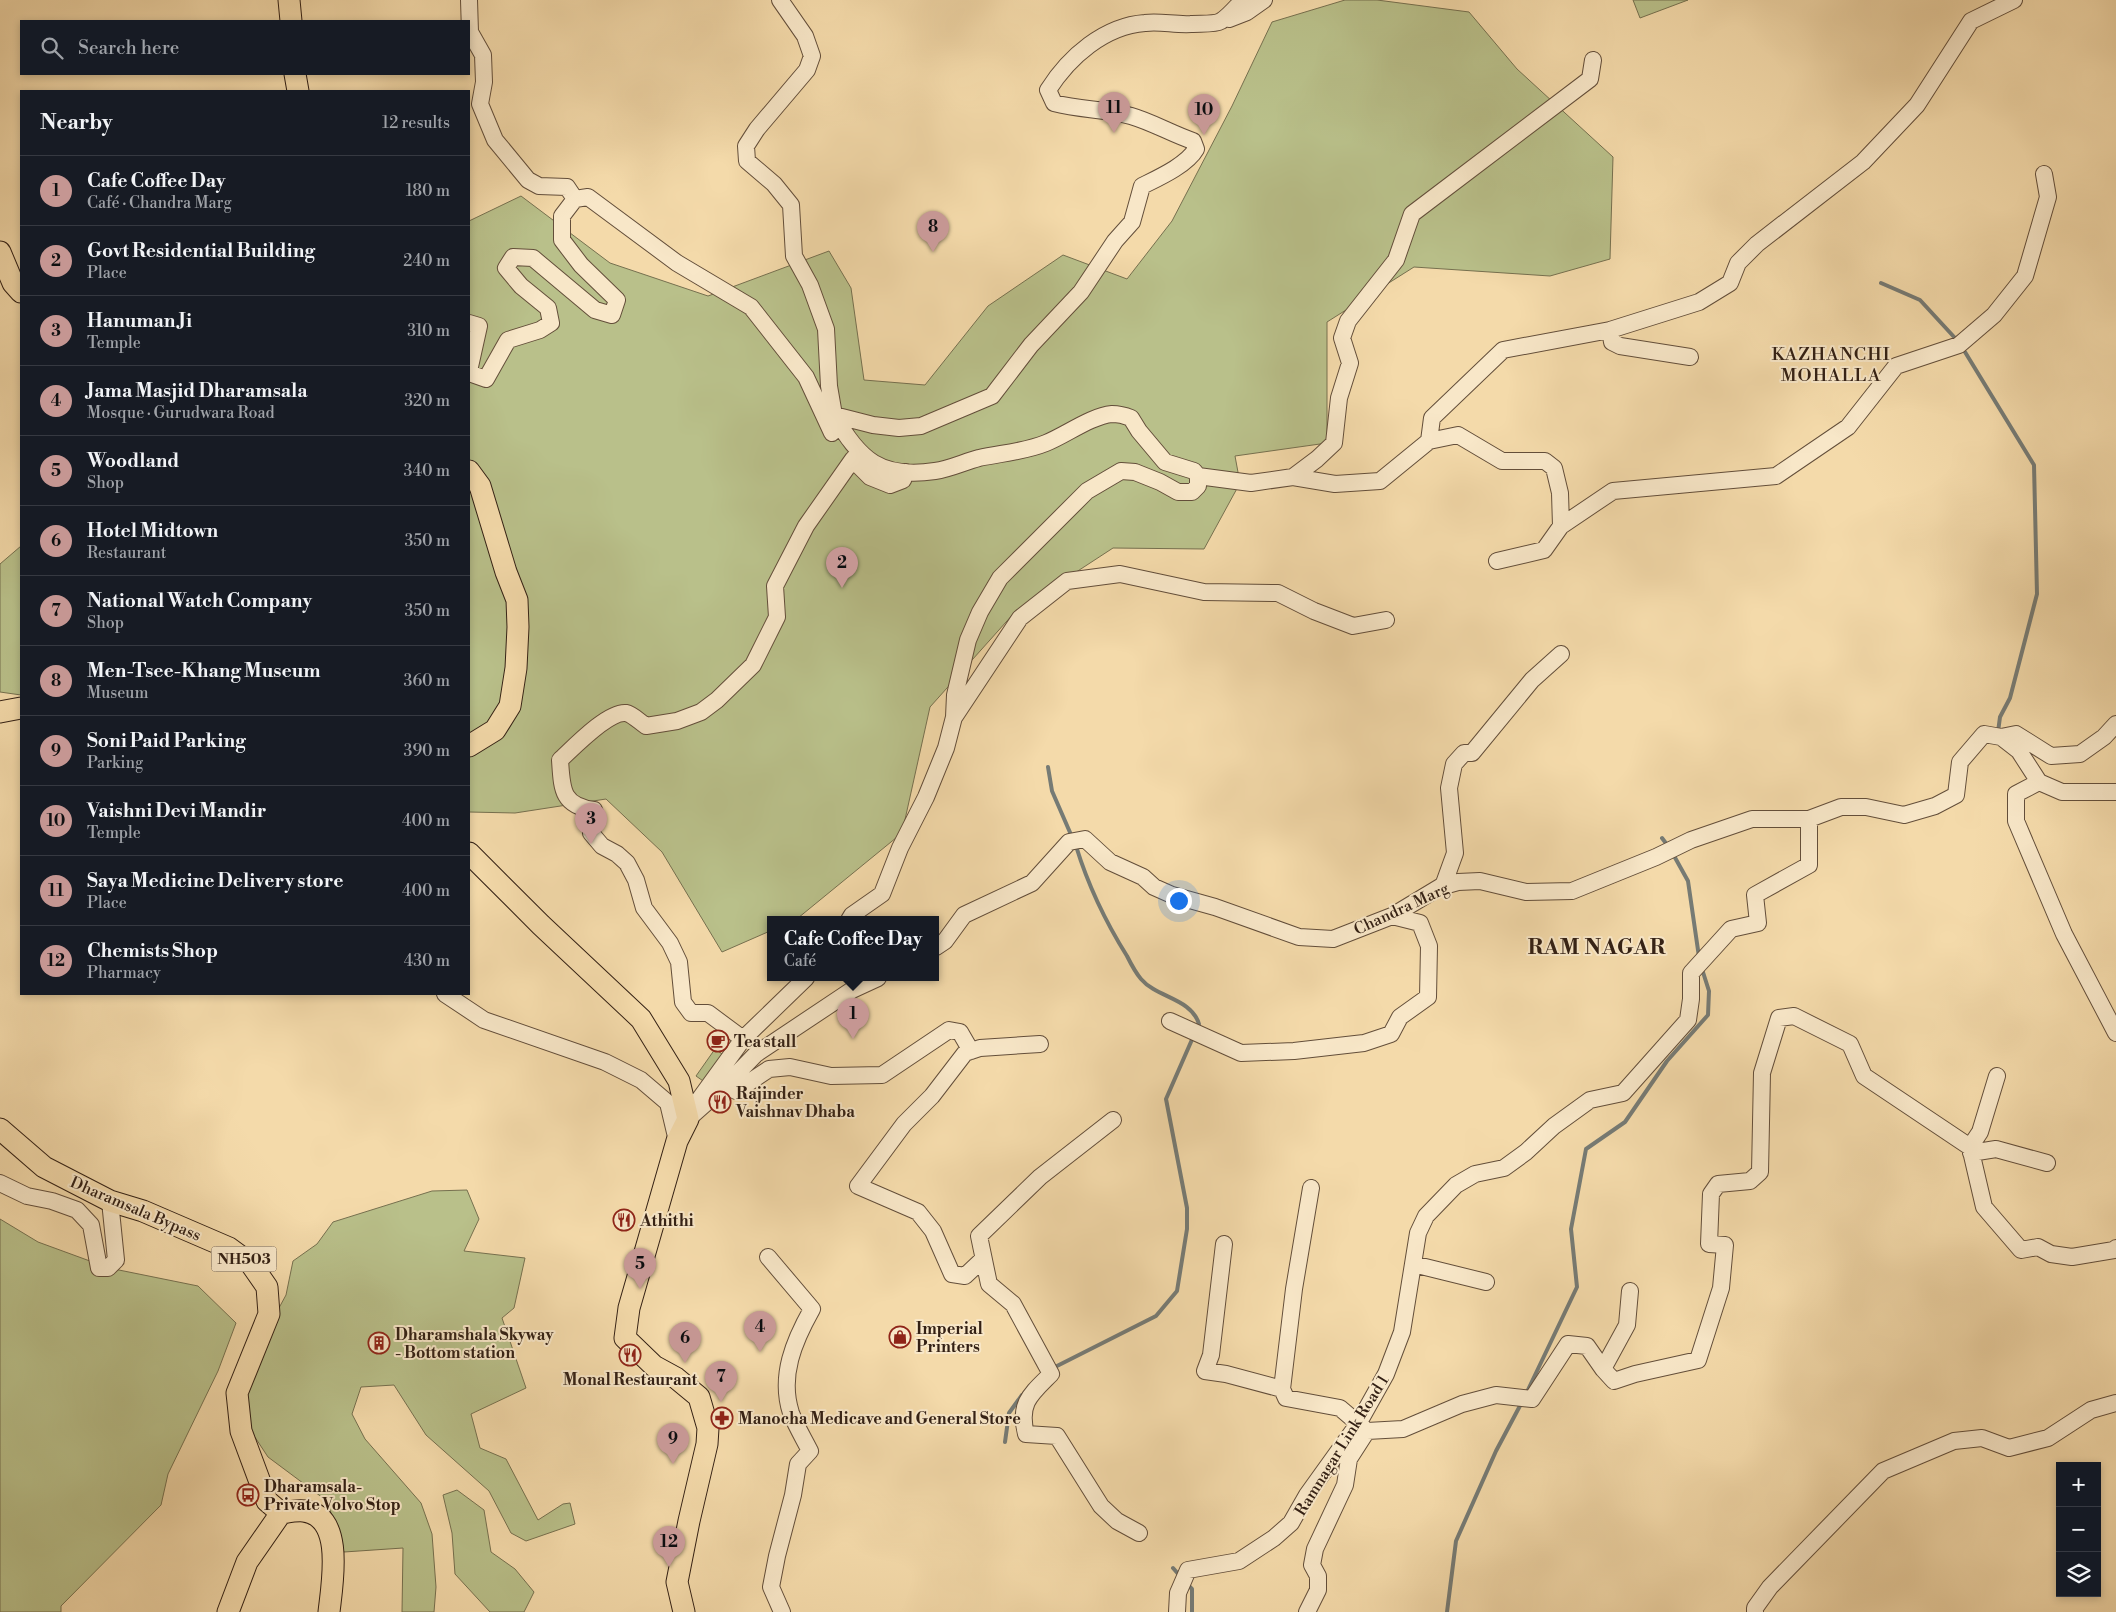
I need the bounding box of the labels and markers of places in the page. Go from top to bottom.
pin: 11 [1098,92,1130,133]
pin: 10 [1188,94,1220,135]
pin: 8 [917,211,949,252]
pin: 2 [826,547,858,588]
pin: 3 [575,803,607,844]
pin: 1 [837,998,869,1039]
cafe icon: Tea stall [706,1029,730,1053]
place label: Tea stall [734,1032,797,1052]
place label: Rajinder Vaishnav Dhaba [735,1084,855,1122]
restaurant icon: Rajinder Vaishnav Dhaba [708,1090,732,1114]
restaurant icon: Athithi [612,1208,636,1232]
place label: Athithi [639,1211,694,1231]
pin: 5 [624,1248,656,1289]
pin: 4 [744,1311,776,1352]
place label: Imperial Printers [916,1319,983,1357]
pin: 6 [669,1322,701,1363]
place label: Dharamshala Skyway - Bottom station [395,1325,555,1363]
shop icon: Imperial Printers [888,1325,912,1349]
building icon: Dharamshala Skyway - Bottom station [367,1331,391,1355]
restaurant icon: Monal Restaurant [618,1343,642,1367]
pin: 7 [705,1361,737,1402]
place label: Monal Restaurant [563,1370,698,1390]
pharmacy icon: Manocha Medicave and General Store [710,1406,734,1430]
place label: Manocha Medicave and General Store [738,1409,1021,1429]
pin: 9 [657,1423,689,1464]
place label: Dharamsala- Private Volvo Stop [264,1477,401,1515]
bus stop icon: Dharamsala- Private Volvo Stop [236,1483,260,1507]
pin: 12 [653,1526,685,1567]

